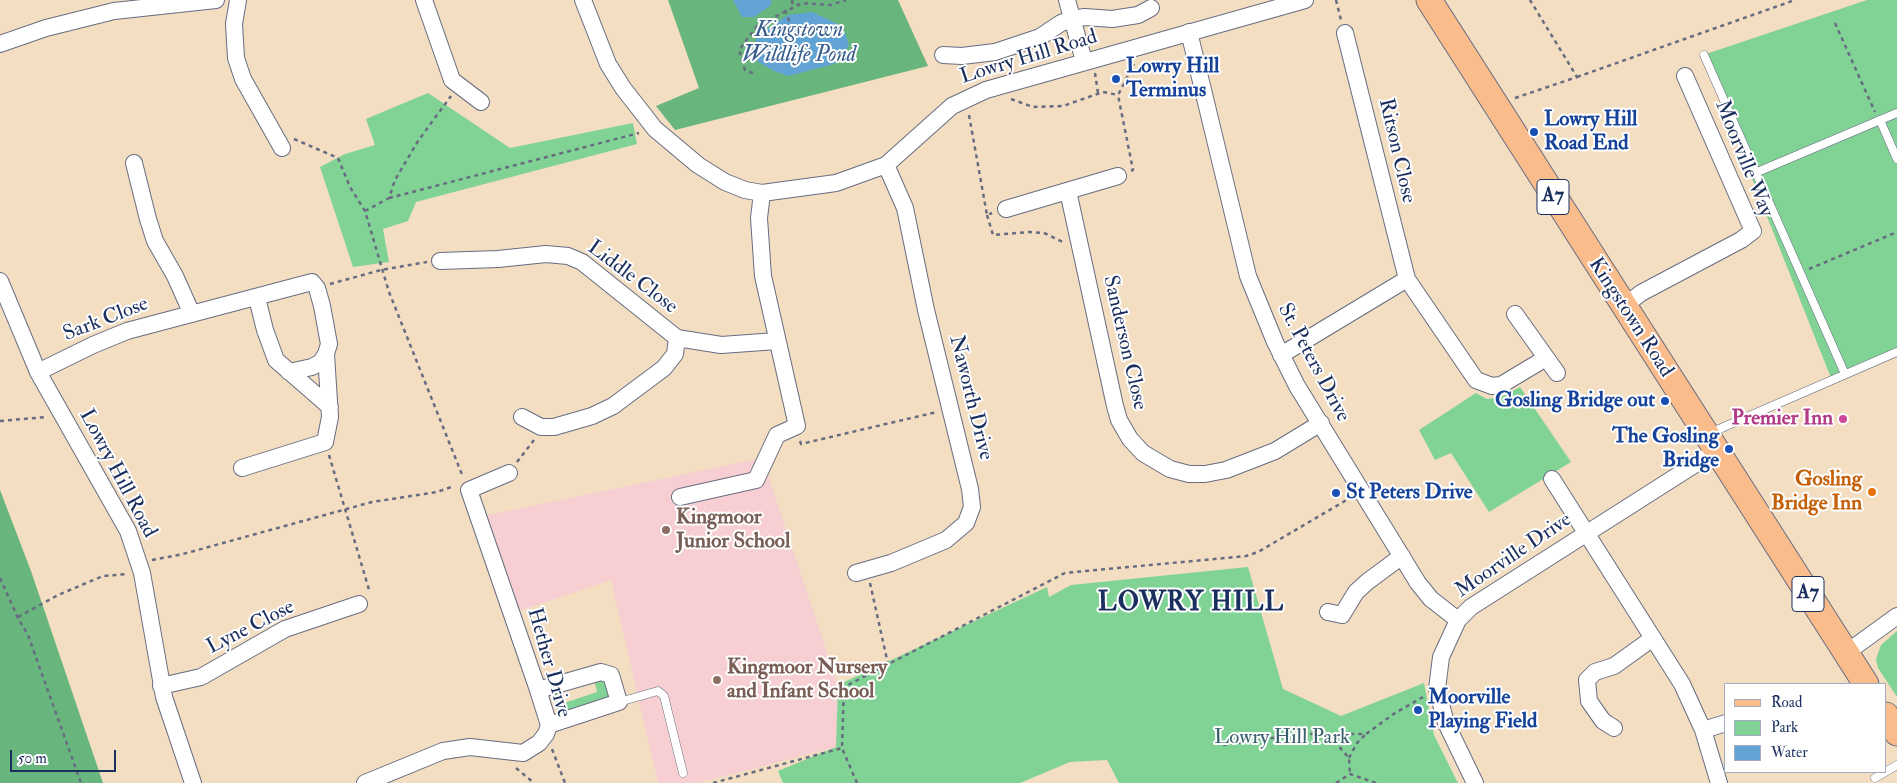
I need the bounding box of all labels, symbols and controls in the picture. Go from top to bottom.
water label: Kingstown Wildlife Pond [742,18,856,70]
street label: Lowry Hill Road [958,25,1100,91]
place label: Lowry Hill Terminus [1126,54,1219,104]
marker: Lowry Hill Terminus [1110,73,1122,85]
street label: Ritson Close [1372,96,1420,206]
street label: Moorville Way [1708,97,1778,221]
place label: Lowry Hill Road End [1544,107,1637,157]
marker: Lowry Hill Road End [1528,126,1540,138]
road number: A7 [1537,180,1569,214]
street label: Liddle Close [582,236,682,320]
street label: Kingstown Road [1582,254,1678,382]
street label: Sanderson Close [1096,273,1152,413]
street label: Sark Close [60,292,152,348]
street label: St. Peters Drive [1271,299,1355,427]
street label: Naworth Drive [942,333,998,463]
place label: Gosling Bridge out [1495,388,1655,414]
marker: Gosling Bridge out [1659,395,1671,407]
street label: Lowry Hill Road [73,406,161,542]
place label: Premier Inn [1731,406,1833,432]
marker: Premier Inn [1837,413,1849,425]
place label: The Gosling Bridge [1612,424,1719,474]
marker: The Gosling Bridge [1723,443,1735,455]
place label: Gosling Bridge Inn [1771,467,1862,517]
place label: St Peters Drive [1346,480,1473,506]
marker: Gosling Bridge Inn [1866,486,1878,498]
marker: St Peters Drive [1330,487,1342,499]
place label: Kingmoor Junior School [676,505,790,555]
street label: Moorville Drive [1451,508,1577,604]
marker: Kingmoor Junior School [660,524,672,536]
road number: A7 [1792,576,1824,612]
district label: LOWRY HILL [1097,588,1285,620]
street label: Lyne Close [203,595,299,661]
street label: Hether Drive [520,605,576,721]
place label: Kingmoor Nursery and Infant School [727,655,887,705]
marker: Kingmoor Nursery and Infant School [711,674,723,686]
legend [1724,683,1887,773]
place label: Moorville Playing Field [1428,685,1537,735]
text: Road [1771,693,1802,712]
marker: Moorville Playing Field [1412,704,1424,716]
text: Park [1771,718,1798,737]
park label: Lowry Hill Park [1214,725,1350,751]
scale bar [12,740,119,772]
text: Water [1771,743,1808,762]
text: 50 m [18,749,47,768]

